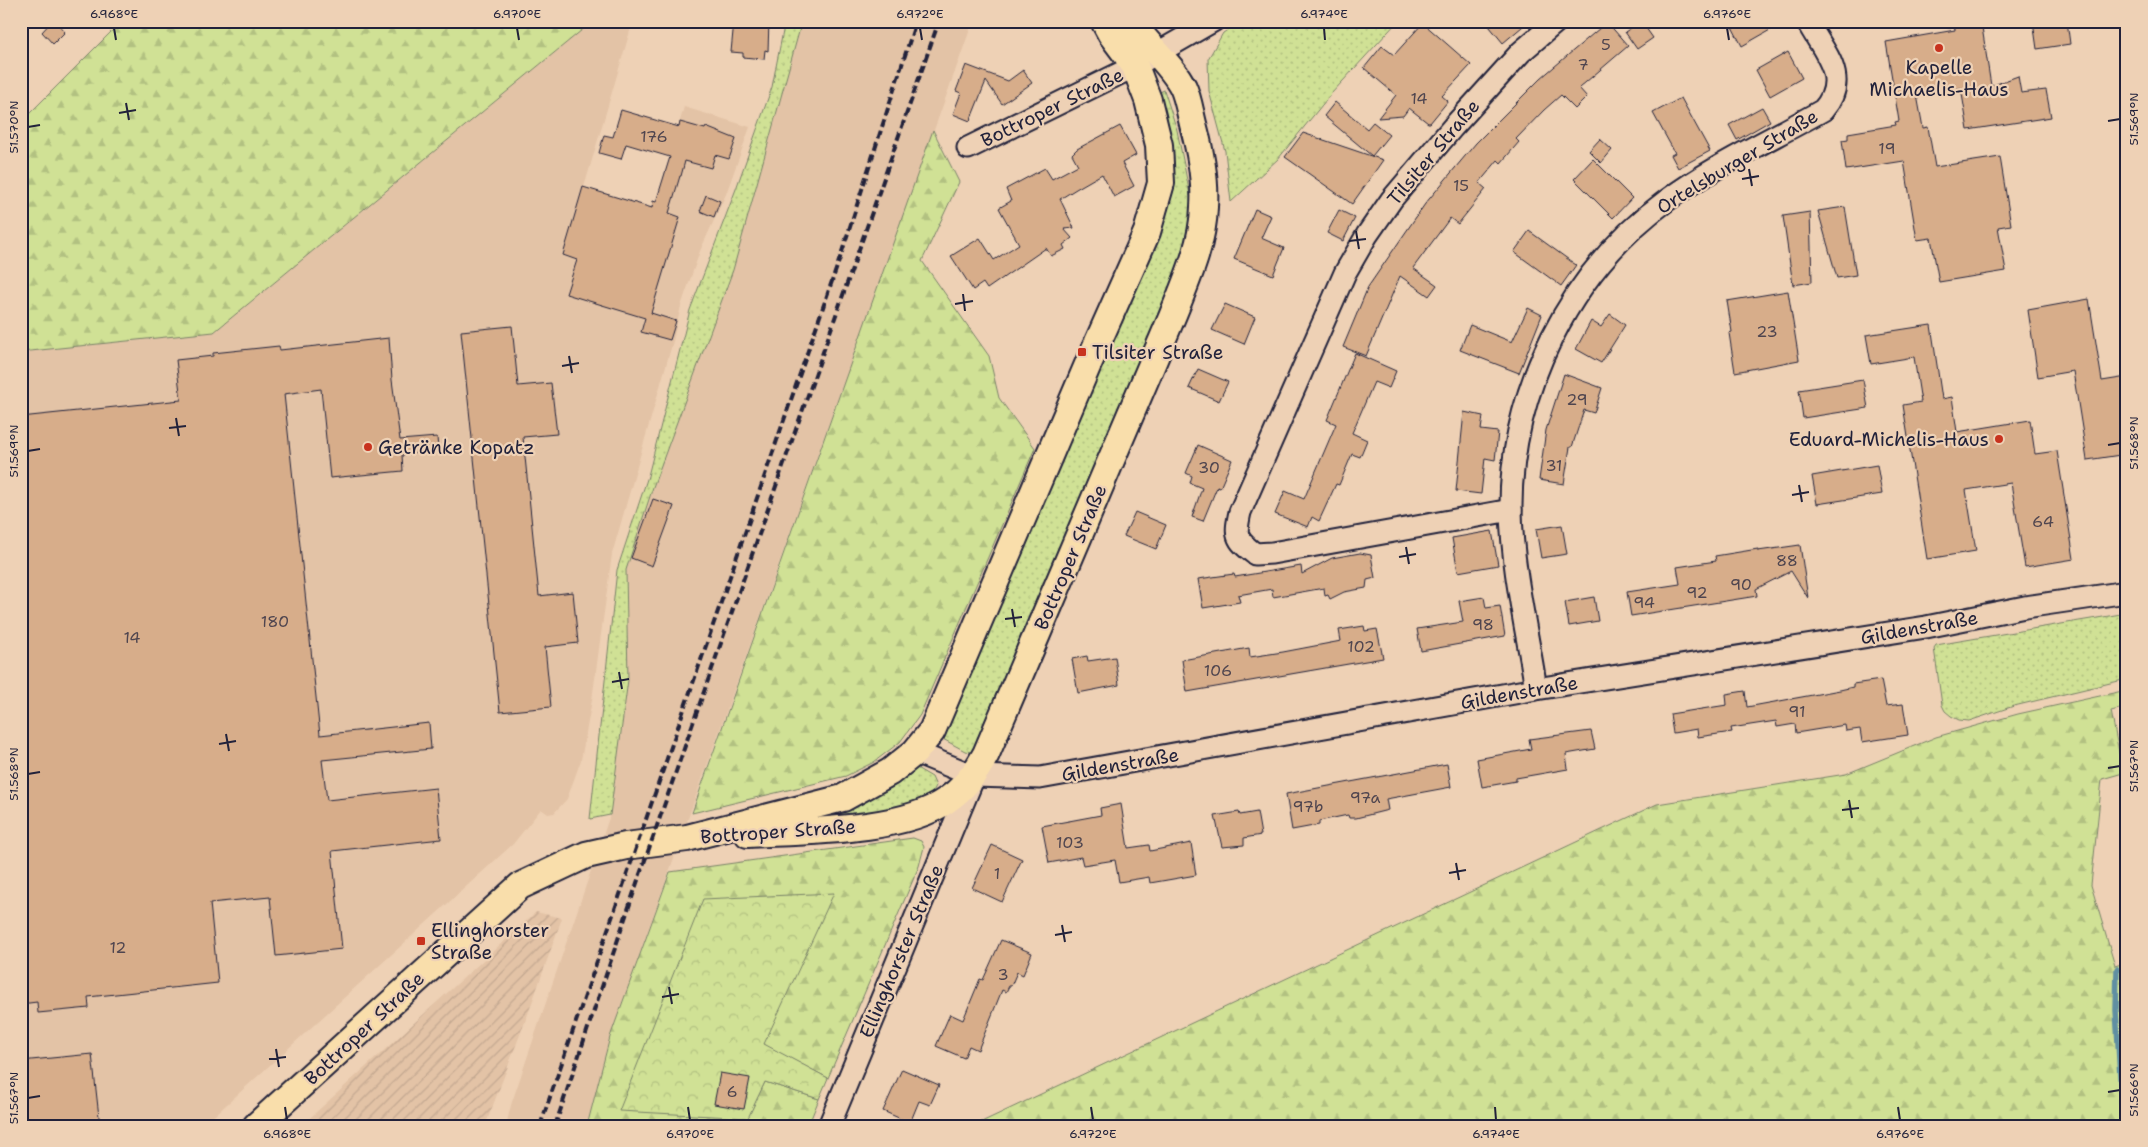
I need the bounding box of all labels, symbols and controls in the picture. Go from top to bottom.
text: 6.968°E [90,6,138,22]
text: 6.970°E [493,6,541,22]
text: 6.972°E [896,6,944,22]
text: 6.974°E [1300,6,1348,22]
text: 6.976°E [1703,6,1751,22]
house number: 5 [1601,34,1611,55]
marker: Kapelle Michaelis-Haus [1933,42,1945,54]
house number: 7 [1577,54,1589,75]
place label: Kapelle Michaelis-Haus [1869,55,2009,102]
street label: Bottroper Straße [977,62,1128,153]
house number: 14 [1410,88,1428,109]
text: 51.569°N [2126,93,2142,145]
street label: Tilsiter Straße [1382,94,1485,211]
text: 51.570°N [6,100,22,154]
street label: Ortelsburger Straße [1652,103,1823,220]
house number: 176 [640,126,668,147]
house number: 19 [1878,138,1896,159]
house number: 15 [1453,175,1469,196]
house number: 23 [1756,321,1778,342]
place label: Tilsiter Straße [1092,340,1223,365]
marker: Tilsiter Straße [1076,346,1088,358]
house number: 29 [1566,389,1588,410]
text: 51.568°N [2126,416,2142,470]
text: 51.569°N [6,425,22,477]
place label: Eduard-Michelis-Haus [1789,427,1989,452]
marker: Eduard-Michelis-Haus [1993,433,2005,445]
place label: Getränke Kopatz [378,435,534,460]
marker: Getränke Kopatz [362,441,374,453]
house number: 31 [1545,455,1563,476]
house number: 30 [1198,457,1220,478]
street label: Bottroper Straße [1029,481,1112,634]
house number: 64 [2032,511,2054,532]
house number: 88 [1776,550,1798,571]
house number: 90 [1730,574,1752,595]
house number: 92 [1686,582,1708,603]
house number: 94 [1633,592,1655,613]
street label: Gildenstraße [1858,605,1980,650]
house number: 180 [261,611,289,632]
house number: 98 [1472,614,1494,635]
house number: 14 [123,627,141,648]
house number: 102 [1347,636,1375,657]
house number: 106 [1204,660,1232,681]
street label: Gildenstraße [1458,670,1580,715]
house number: 91 [1788,701,1806,722]
text: 51.567°N [2126,740,2142,792]
street label: Gildenstraße [1059,742,1181,787]
text: 51.568°N [6,747,22,801]
house number: 97a [1350,787,1380,808]
house number: 97b [1293,796,1323,817]
street label: Bottroper Straße [699,814,857,849]
house number: 103 [1056,832,1084,853]
street label: Ellinghorster Straße [854,861,949,1042]
house number: 1 [994,863,1000,884]
place label: Ellinghorster Straße [431,918,549,965]
marker: Ellinghorster Straße [415,935,427,947]
house number: 12 [109,937,127,958]
house number: 3 [997,964,1009,985]
street label: Bottroper Straße [299,966,430,1091]
text: 51.566°N [2126,1063,2142,1117]
text: 51.567°N [6,1072,22,1124]
house number: 6 [726,1081,738,1102]
text: 6.968°E [263,1126,311,1142]
text: 6.970°E [666,1126,714,1142]
text: 6.972°E [1069,1126,1117,1142]
text: 6.974°E [1472,1126,1520,1142]
text: 6.976°E [1876,1126,1924,1142]

